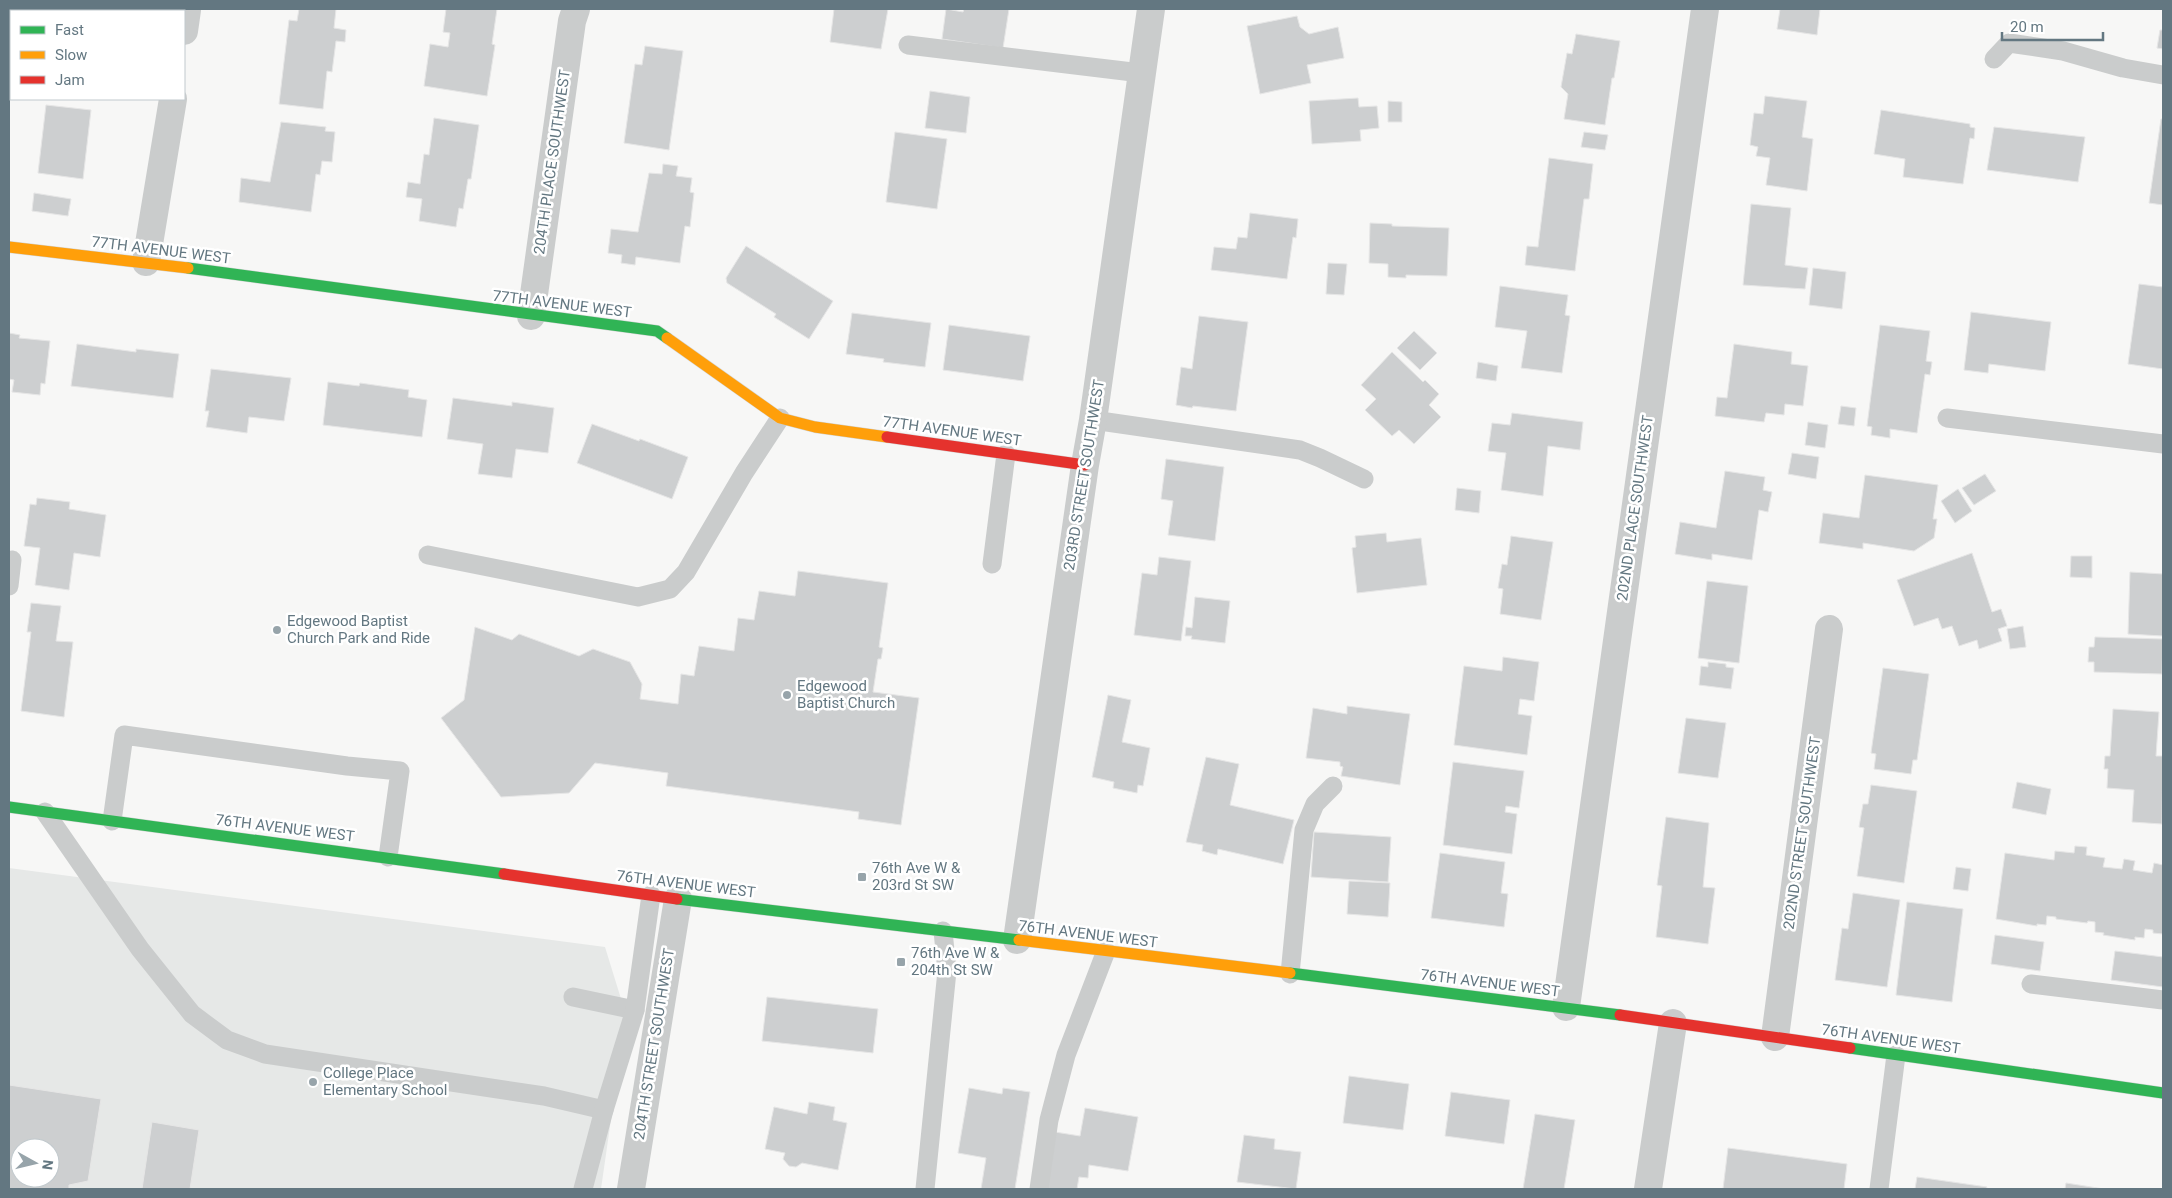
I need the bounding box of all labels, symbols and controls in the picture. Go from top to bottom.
legend [10,10,185,100]
scale bar [2002,10,2103,42]
text: 20 m [2010,18,2044,36]
text: Fast [55,21,84,39]
text: Slow [55,46,87,64]
street label: 204TH PLACE SOUTHWEST [530,68,574,256]
text: Jam [55,71,85,89]
street label: 77TH AVENUE WEST [91,233,232,267]
street label: 77TH AVENUE WEST [492,287,633,321]
street label: 203RD STREET SOUTHWEST [1060,378,1108,572]
street label: 77TH AVENUE WEST [882,412,1023,450]
street label: 202ND PLACE SOUTHWEST [1613,414,1657,602]
place label: Edgewood Baptist Church Park and Ride [287,612,430,647]
marker: Edgewood Baptist Church Park and Ride [271,624,283,636]
place label: Edgewood Baptist Church [797,677,895,712]
marker: Edgewood Baptist Church [781,689,793,701]
street label: 202ND STREET SOUTHWEST [1780,735,1824,931]
street label: 76TH AVENUE WEST [215,811,356,845]
place label: 76th Ave W & 203rd St SW [872,859,961,894]
street label: 76TH AVENUE WEST [616,867,757,901]
marker: 76th Ave W & 203rd St SW [856,871,868,883]
street label: 76TH AVENUE WEST [1018,917,1159,951]
place label: 76th Ave W & 204th St SW [911,944,1000,979]
street label: 204TH STREET SOUTHWEST [630,947,678,1141]
marker: 76th Ave W & 204th St SW [895,956,907,968]
street label: 76TH AVENUE WEST [1420,966,1561,1000]
street label: 76TH AVENUE WEST [1821,1020,1962,1058]
place label: College Place Elementary School [323,1064,447,1099]
marker: College Place Elementary School [307,1076,319,1088]
north arrow [10,1138,60,1188]
text: N [39,1159,56,1171]

